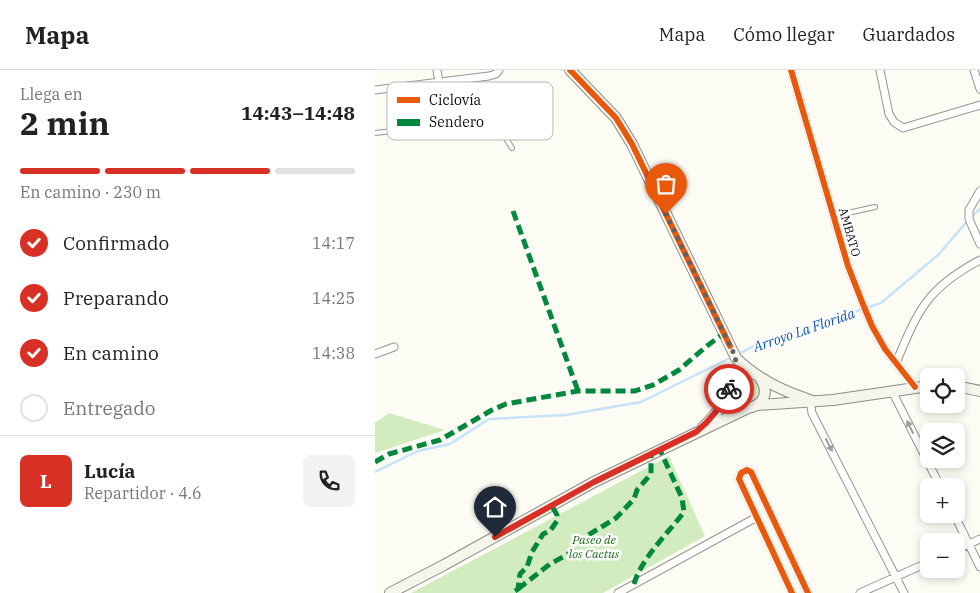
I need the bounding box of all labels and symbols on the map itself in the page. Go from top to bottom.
legend [387,82,553,140]
text: Ciclovía [429,91,482,109]
text: Sendero [429,113,484,131]
pin [645,163,687,214]
street label: AMBATO [836,206,864,258]
water label: Arroyo La Florida [750,304,858,356]
courier [704,364,754,414]
one-way arrow [906,420,914,434]
one-way arrow [825,438,833,452]
pin [474,486,516,537]
park label: Paseo de los Cactus [569,532,620,561]

